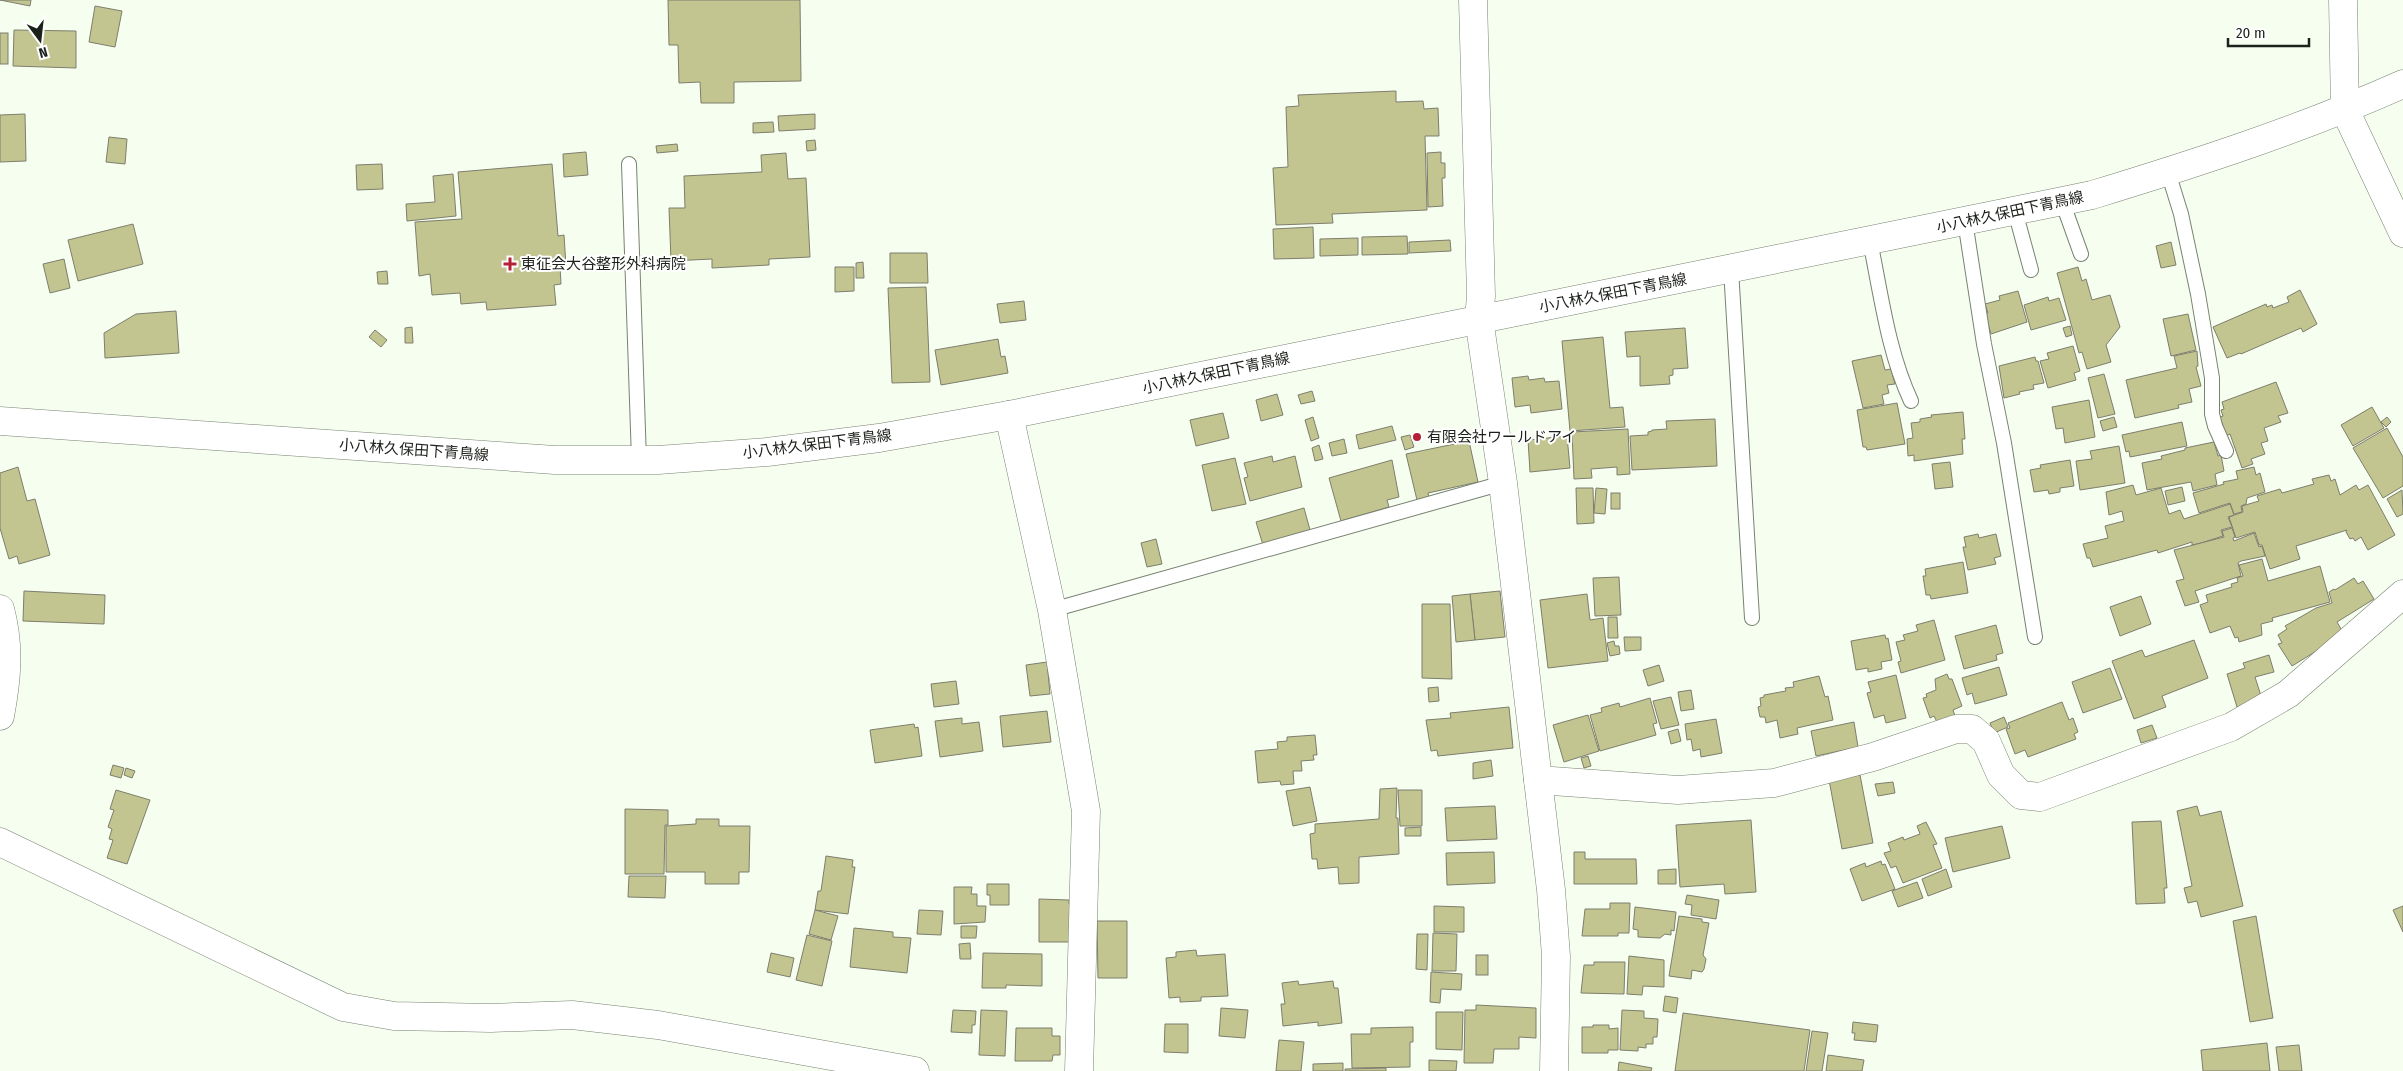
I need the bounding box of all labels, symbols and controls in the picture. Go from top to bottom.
north arrow [15,15,65,65]
scale bar [2228,15,2309,47]
text: 20 m [2236,24,2266,42]
text: N [37,43,49,61]
street label: 小八林久保田下青鳥線 [1935,188,2085,236]
place label: 東征会大谷整形外科病院 [521,255,686,273]
marker: 東征会大谷整形外科病院 [503,257,517,271]
street label: 小八林久保田下青鳥線 [1538,270,1688,316]
street label: 小八林久保田下青鳥線 [1141,349,1291,397]
street label: 小八林久保田下青鳥線 [741,426,893,462]
place label: 有限会社ワールドアイ [1427,428,1576,446]
marker: 有限会社ワールドアイ [1411,431,1423,443]
street label: 小八林久保田下青鳥線 [339,436,489,464]

